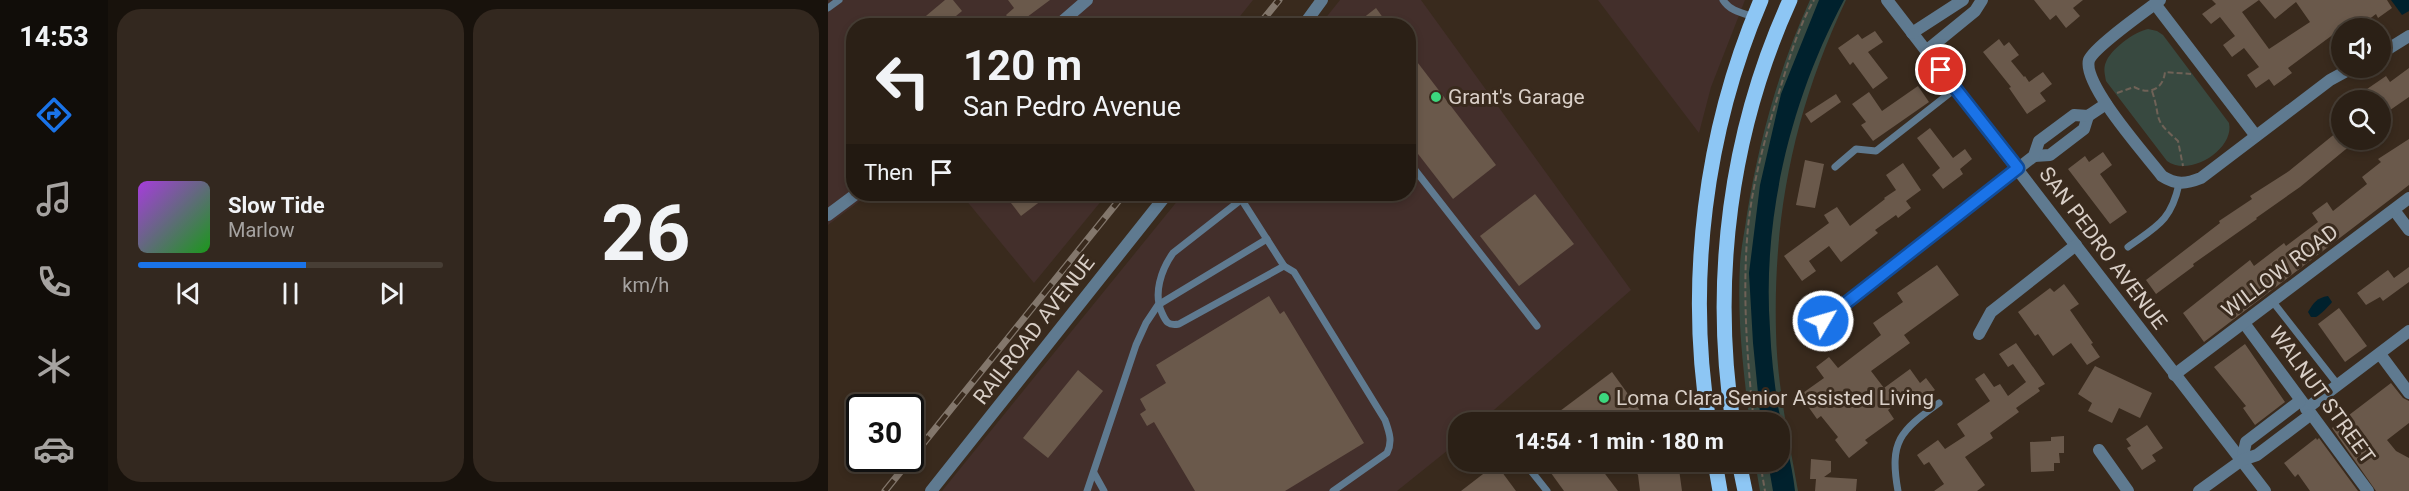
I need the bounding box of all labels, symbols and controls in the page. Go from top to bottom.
map controls [2331,18,2391,150]
button: sound [2331,18,2391,78]
text: 14:53 [19,21,89,53]
text: 120 m [963,41,1082,90]
icon: left [864,42,942,120]
pin [1915,44,1966,95]
icon: arrive [1924,53,1957,86]
place label: Grant's Garage [1448,85,1585,109]
marker: Grant's Garage [1429,90,1443,104]
button: search [2331,90,2391,150]
text: San Pedro Avenue [963,91,1181,123]
icon: directions [33,94,75,136]
icon: arrive [925,156,958,189]
text: Then [864,160,913,185]
street label: SAN PEDRO AVENUE [2034,162,2172,334]
icon: music [33,178,75,220]
text: 26 [601,188,691,279]
text: Slow Tide [228,193,325,218]
text: Marlow [228,218,294,242]
street label: WILLOW ROAD [2217,220,2343,322]
street label: RAILROAD AVENUE [968,251,1100,409]
icon: phone [33,261,75,303]
text: km/h [622,273,669,297]
icon: previous [172,277,205,310]
icon: pause [274,277,307,310]
icon: next [375,277,408,310]
position arrow [1791,289,1855,353]
street label: WALNUT STREET [2264,322,2380,469]
icon: climate [33,345,75,387]
place label: Loma Clara Senior Assisted Living [1616,386,1934,410]
marker: Loma Clara Senior Assisted Living [1597,391,1611,405]
speed limit sign: 30 [846,394,924,472]
icon: car [33,428,75,470]
text: 14:54 · 1 min · 180 m [1514,429,1724,454]

